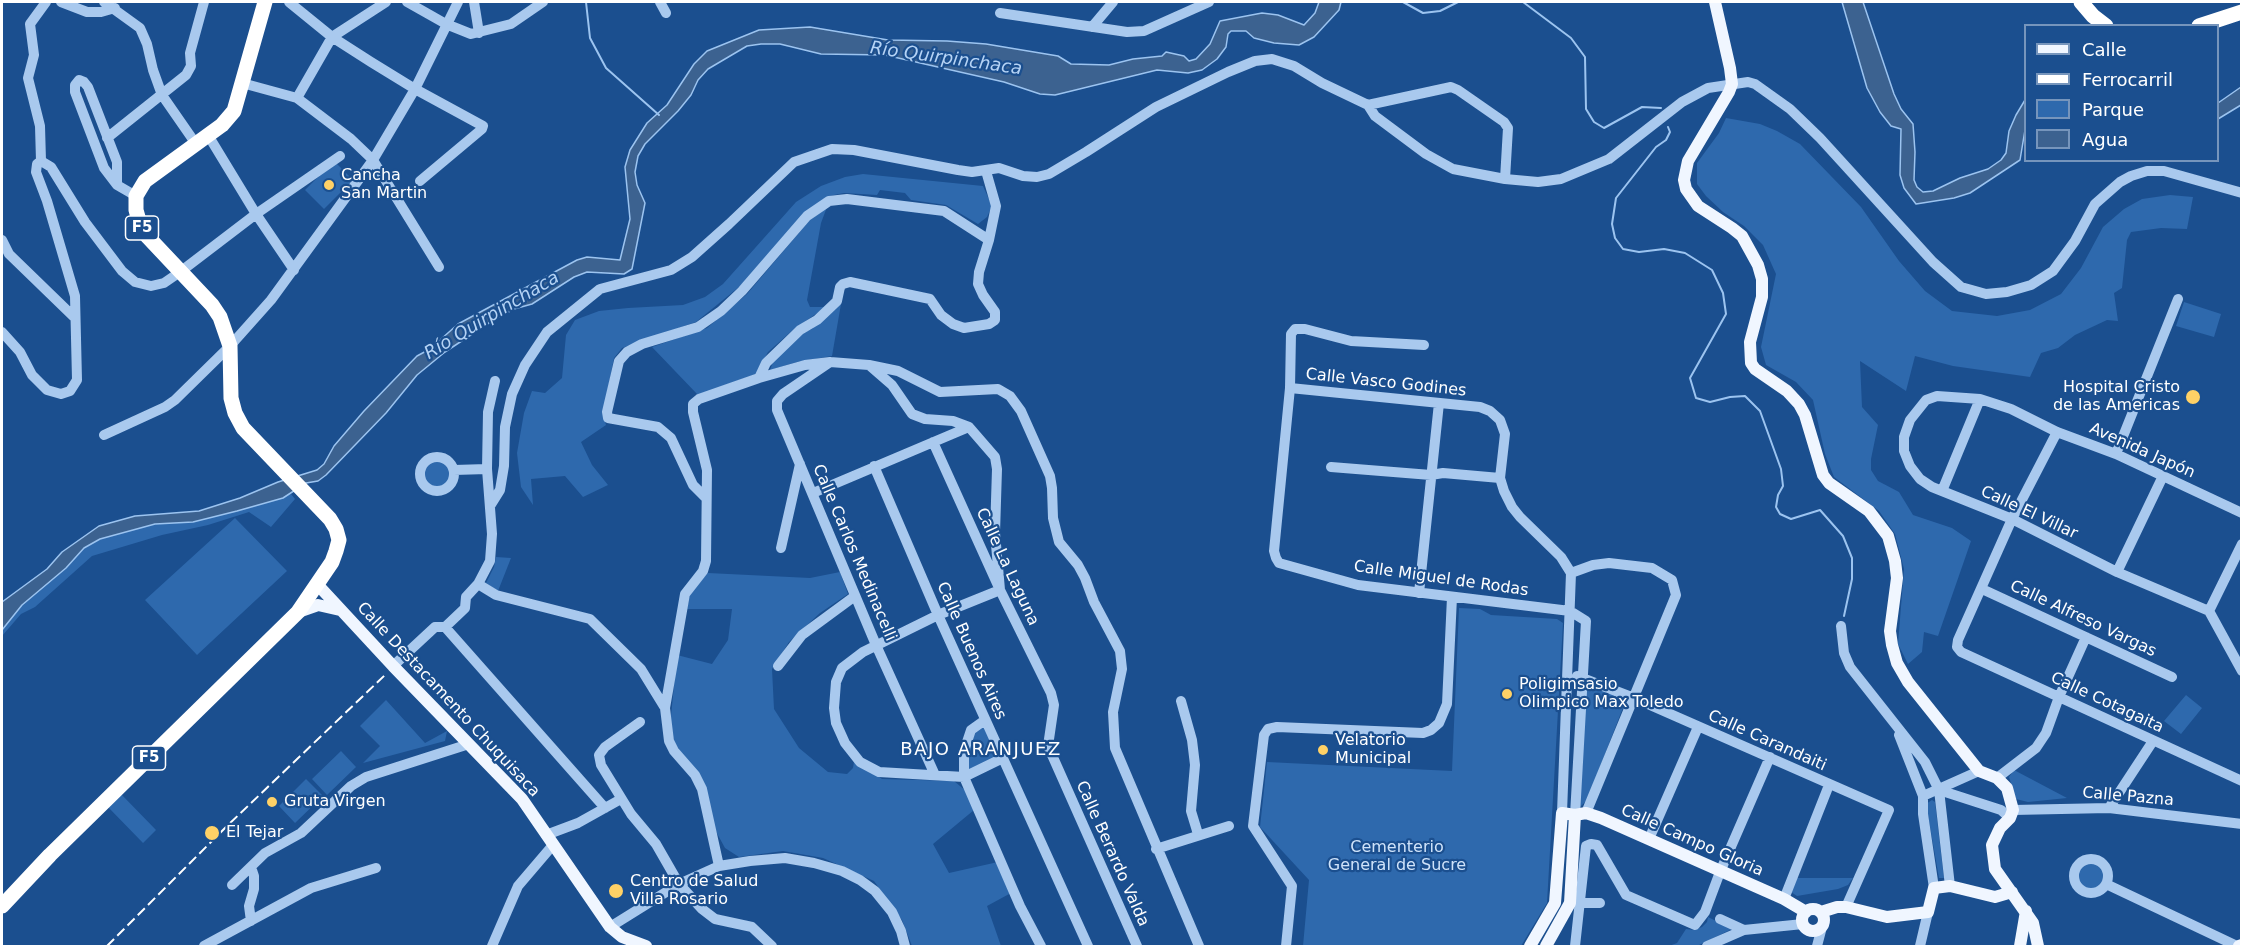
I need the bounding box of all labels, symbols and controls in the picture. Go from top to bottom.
legend [2024,24,2219,162]
water label: Río Quirpinchaca [869,38,1023,80]
text: Calle [2082,39,2127,60]
text: Ferrocarril [2082,69,2173,90]
text: Parque [2082,99,2144,120]
text: Agua [2082,129,2128,150]
place label: Cancha San Martin [341,166,427,204]
marker: Cancha San Martin [322,178,336,192]
road number: F5 [126,216,158,240]
water label: Río Quirpinchaca [421,267,563,365]
street label: Calle Vasco Godines [1305,365,1467,401]
place label: Hospital Cristo de las Americas [2053,378,2180,416]
marker: Hospital Cristo de las Americas [2184,388,2202,406]
street label: Avenida Japón [2086,419,2198,483]
street label: Calle Carlos Medinacelli [808,462,900,644]
street label: Calle El Villar [1977,482,2081,544]
street label: Calle La Laguna [971,505,1043,629]
street label: Calle Miguel de Rodas [1352,557,1530,601]
street label: Calle Alfreso Vargas [2007,577,2159,661]
street label: Calle Buenos Aires [932,579,1010,723]
street label: Calle Destacamento Chuquisaca [352,599,544,801]
street label: Calle Cotagaita [2048,668,2166,738]
place label: Poligimsasio Olimpico Max Toledo [1519,675,1684,713]
marker: Poligimsasio Olimpico Max Toledo [1500,687,1514,701]
street label: Calle Carandaiti [1705,706,1829,776]
place label: Velatorio Municipal [1335,731,1411,769]
district label: BAJO ARANJUEZ [900,739,1062,761]
marker: Velatorio Municipal [1316,743,1330,757]
road number: F5 [132,746,166,770]
street label: Calle Berardo Valda [1071,778,1153,930]
street label: Calle Pazna [2081,783,2175,811]
place label: Gruta Virgen [284,792,386,812]
marker: Gruta Virgen [265,795,279,809]
street label: Calle Campo Gloria [1618,801,1766,881]
place label: El Tejar [226,823,283,843]
marker: El Tejar [203,824,221,842]
park label: Cementerio General de Sucre [1328,838,1466,876]
place label: Centro de Salud Villa Rosario [630,872,758,910]
marker: Centro de Salud Villa Rosario [607,882,625,900]

